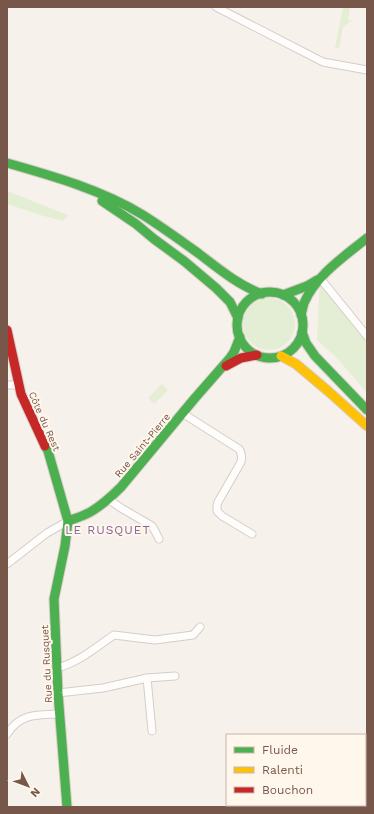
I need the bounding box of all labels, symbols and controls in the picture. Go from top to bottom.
street label: Côte du Rest [27,390,63,453]
street label: Rue Saint-Pierre [112,411,172,480]
district label: LE RUSQUET [65,523,151,537]
street label: Rue du Rusquet [39,624,54,703]
legend [226,734,366,806]
text: Fluide [262,743,298,757]
text: Ralenti [262,763,303,777]
north arrow [8,766,48,806]
text: Bouchon [262,783,313,797]
text: N [28,785,43,800]

